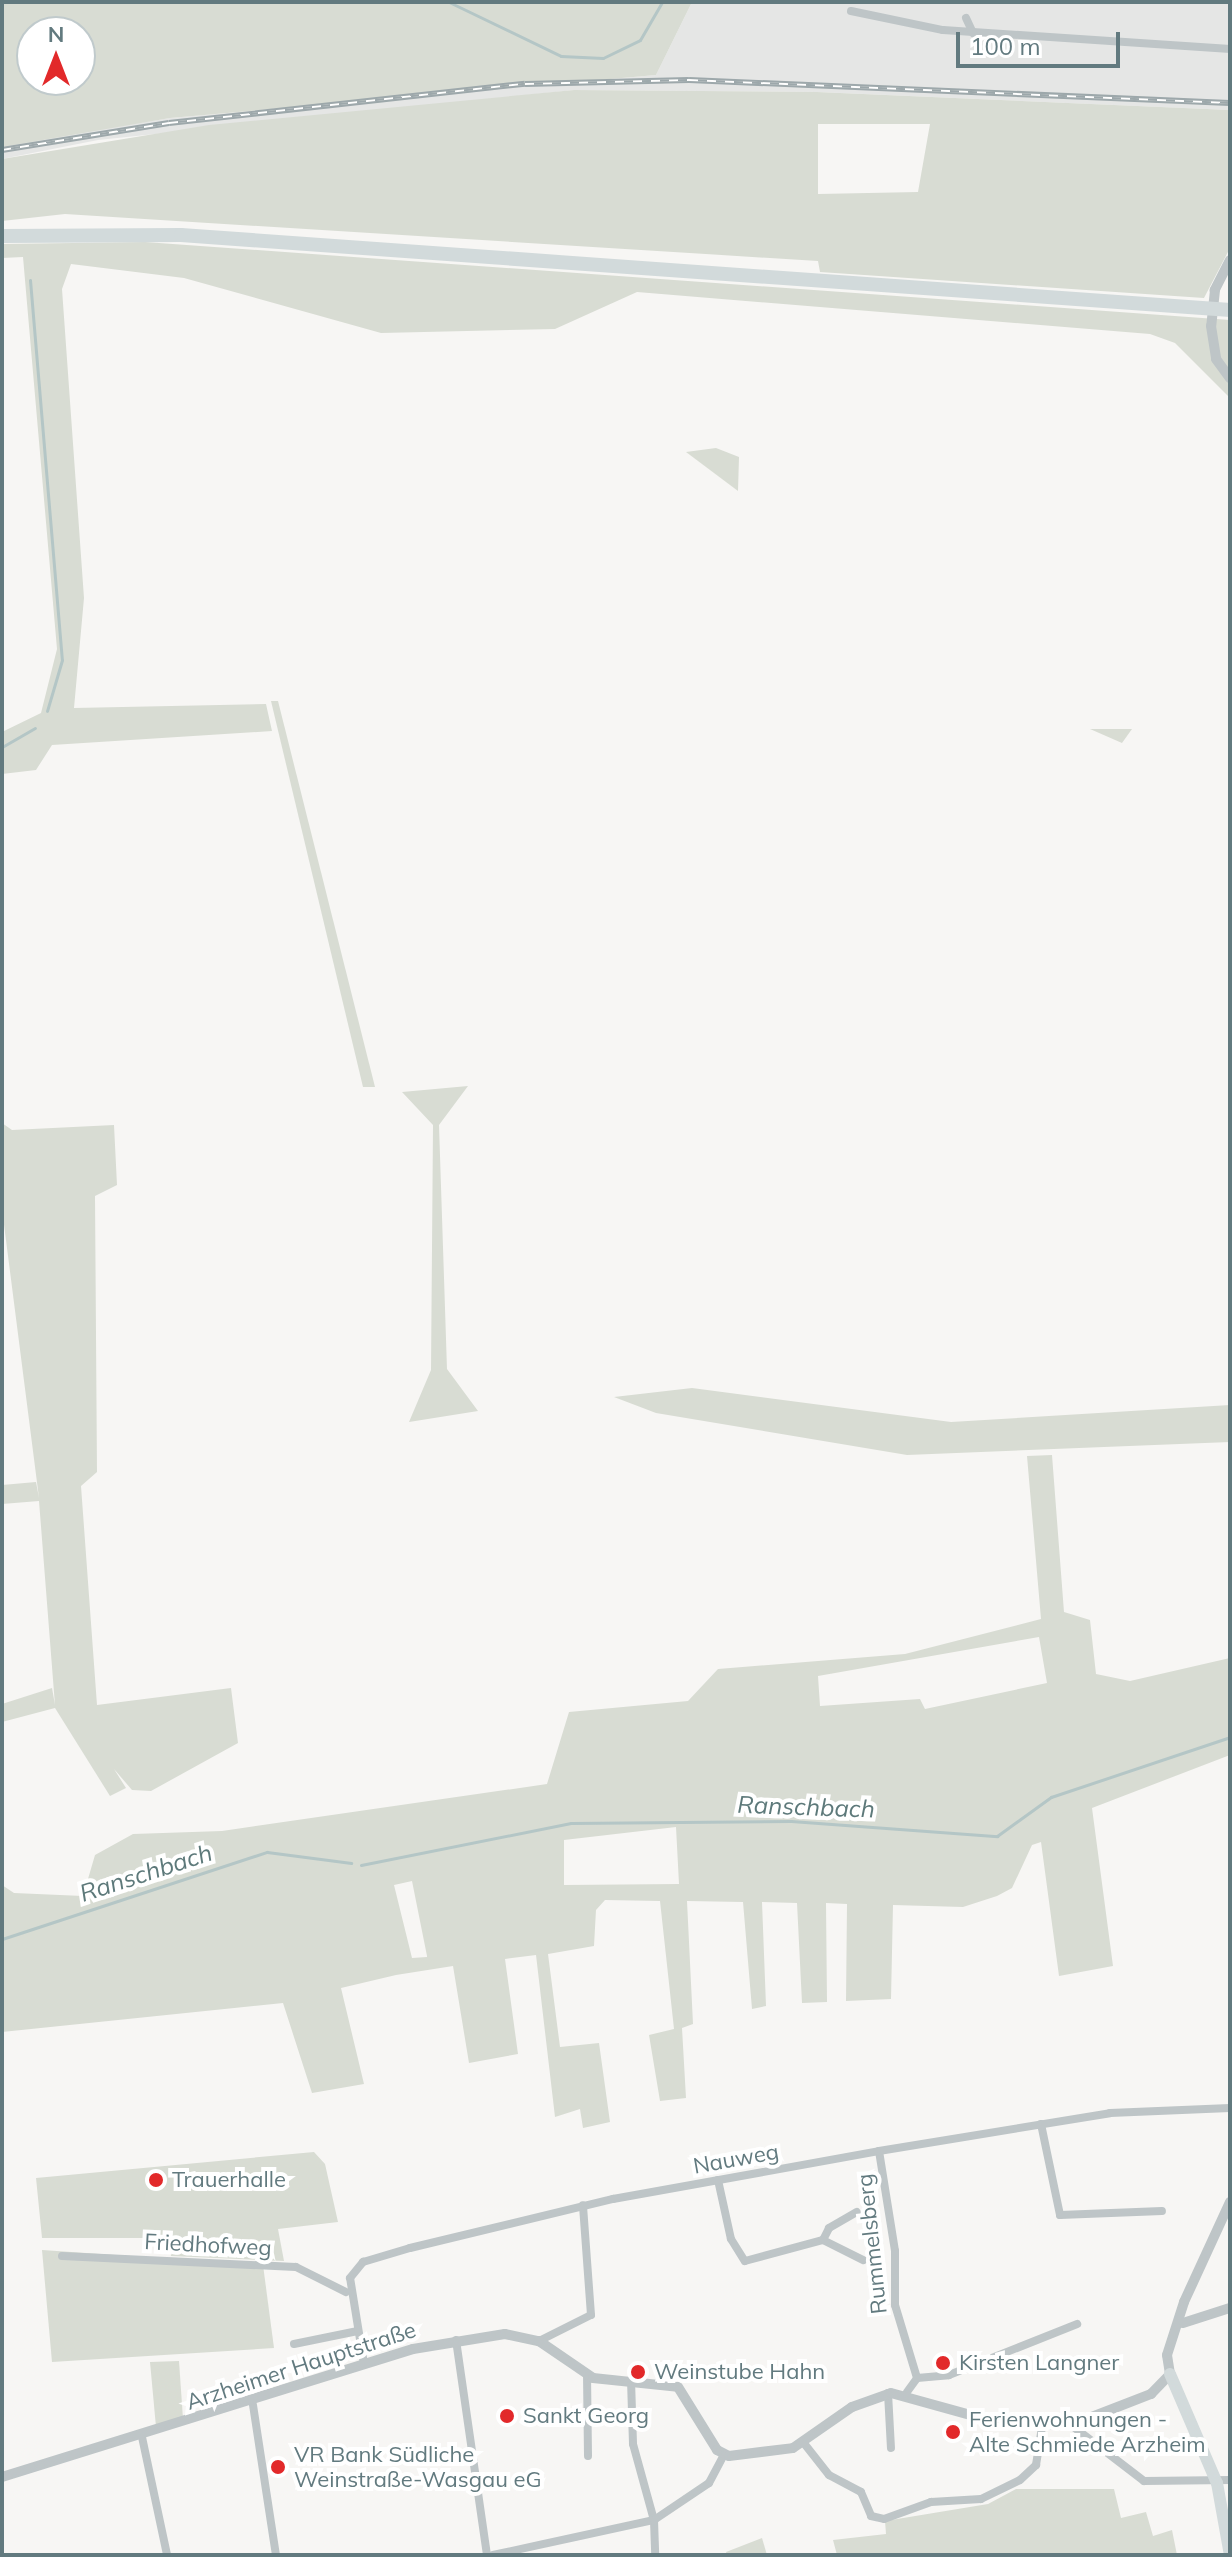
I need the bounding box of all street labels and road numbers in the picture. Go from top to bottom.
street label: Nauweg [691,2138,781,2180]
street label: Rummelsberg [852,2173,892,2315]
street label: Friedhofweg [144,2228,272,2262]
street label: Arzheimer Hauptstraße [183,2316,419,2416]

